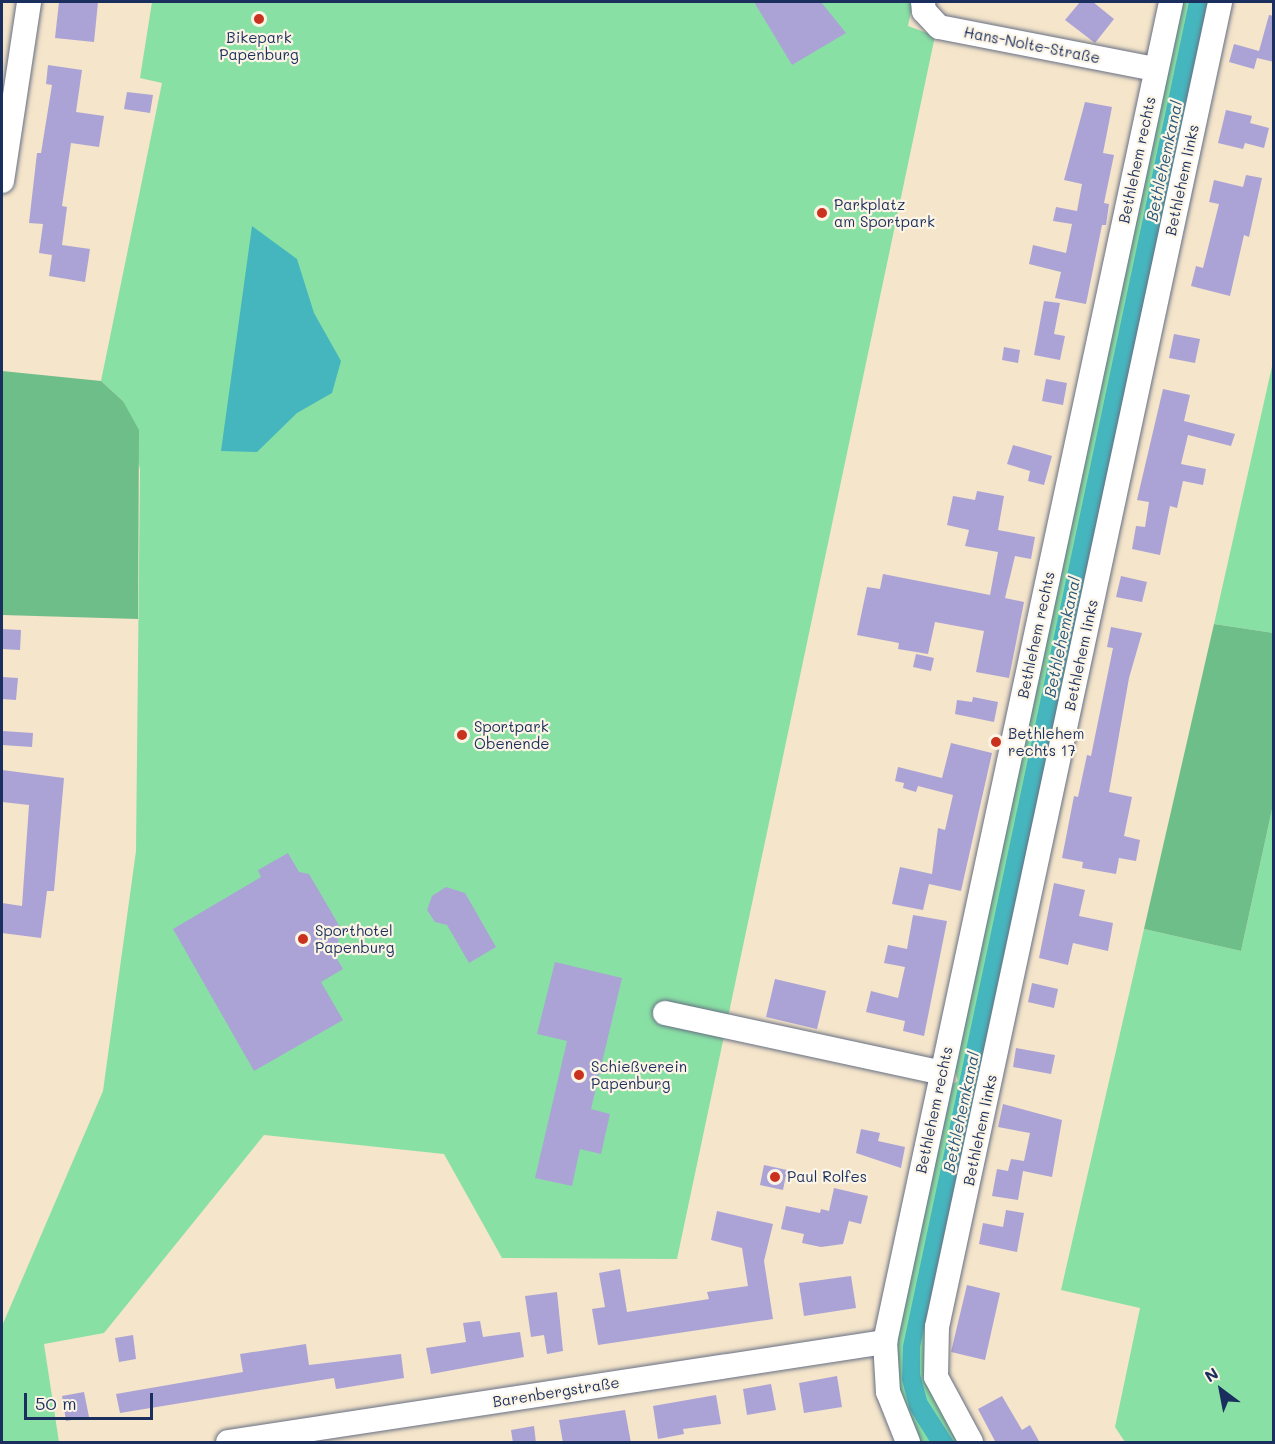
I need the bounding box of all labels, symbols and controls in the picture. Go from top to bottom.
marker: Bikepark Papenburg [252,12,266,26]
street label: Hans-Nolte-Straße [962,23,1102,67]
place label: Bikepark Papenburg [219,28,299,63]
street label: Bethlehem rechts [1115,95,1159,225]
water label: Bethlehemkanal [1142,99,1186,223]
street label: Bethlehem links [1161,123,1203,237]
place label: Parkplatz am Sportpark [834,195,935,230]
marker: Parkplatz am Sportpark [815,206,829,220]
street label: Bethlehem rechts [1014,570,1058,700]
water label: Bethlehemkanal [1040,575,1084,699]
street label: Bethlehem links [1060,598,1102,712]
place label: Sportpark Obenende [474,717,549,752]
place label: Bethlehem rechts 17 [1008,724,1084,759]
marker: Sportpark Obenende [455,728,469,742]
marker: Bethlehem rechts 17 [989,735,1003,749]
place label: Sporthotel Papenburg [315,921,394,956]
marker: Sporthotel Papenburg [296,932,310,946]
street label: Bethlehem rechts [912,1045,956,1175]
water label: Bethlehemkanal [939,1050,983,1174]
place label: Schießverein Papenburg [591,1057,687,1092]
marker: Schießverein Papenburg [572,1068,586,1082]
street label: Bethlehem links [959,1073,1001,1187]
place label: Paul Rolfes [787,1168,867,1186]
marker: Paul Rolfes [768,1170,782,1184]
north arrow [1191,1360,1251,1420]
text: N [1200,1362,1222,1386]
street label: Barenbergstraße [491,1373,621,1411]
scale bar [27,1381,156,1419]
text: 50 m [35,1391,77,1415]

